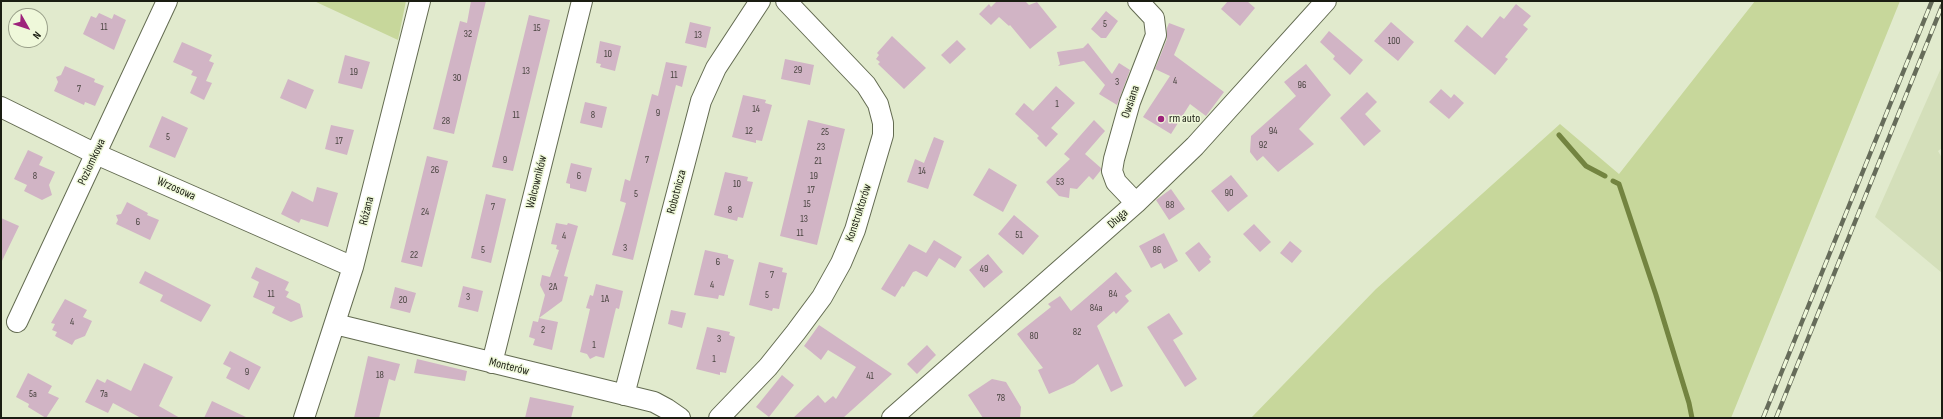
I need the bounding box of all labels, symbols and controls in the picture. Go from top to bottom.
north arrow [8,8,48,48]
house number: 5 [1103,18,1107,30]
house number: 11 [101,21,107,33]
house number: 15 [533,22,541,34]
house number: 32 [464,28,472,40]
text: N [30,29,44,42]
house number: 13 [694,29,702,41]
house number: 100 [1388,35,1400,47]
house number: 10 [604,48,612,60]
house number: 29 [794,64,802,76]
house number: 13 [522,65,530,77]
house number: 19 [350,66,358,78]
house number: 11 [671,69,677,81]
house number: 30 [453,72,461,84]
house number: 4 [1173,75,1177,87]
house number: 3 [1115,76,1119,88]
house number: 96 [1298,79,1306,91]
house number: 7 [77,83,81,95]
street label: Owsiana [1119,84,1143,120]
house number: 1 [1055,98,1059,110]
house number: 14 [752,103,760,115]
house number: 9 [656,107,660,119]
house number: 11 [513,109,519,121]
house number: 8 [591,109,595,121]
place label: rm auto [1169,112,1200,126]
marker: rm auto [1156,114,1166,124]
house number: 28 [442,115,450,127]
house number: 12 [745,125,753,137]
house number: 94 [1269,125,1277,137]
house number: 25 [821,126,829,138]
house number: 5 [166,131,170,143]
house number: 17 [335,135,343,147]
street label: Poziomkowa [75,136,109,188]
house number: 92 [1259,139,1267,151]
house number: 23 [817,141,825,153]
house number: 9 [503,154,507,166]
street label: Walcowników [523,154,551,210]
house number: 7 [645,154,649,166]
house number: 21 [814,155,822,167]
house number: 26 [431,164,439,176]
house number: 14 [918,165,926,177]
street label: Robotnicza [664,168,690,216]
house number: 8 [33,170,37,182]
house number: 6 [577,170,581,182]
house number: 19 [810,170,818,182]
street label: Wrzosowa [154,174,198,204]
house number: 53 [1056,176,1064,188]
house number: 10 [733,178,741,190]
street label: Konstruktorów [843,182,875,244]
house number: 17 [807,184,815,196]
house number: 90 [1225,187,1233,199]
house number: 5 [634,188,638,200]
street label: Różana [357,195,377,227]
house number: 15 [803,198,811,210]
house number: 88 [1166,199,1174,211]
house number: 7 [491,201,495,213]
house number: 8 [728,204,732,216]
house number: 24 [421,206,429,218]
street label: Długa [1105,206,1131,232]
house number: 13 [800,213,808,225]
house number: 6 [136,216,140,228]
house number: 11 [797,227,803,239]
house number: 51 [1015,229,1023,241]
house number: 4 [562,230,566,242]
house number: 3 [623,242,627,254]
house number: 5 [481,244,485,256]
house number: 86 [1153,244,1161,256]
house number: 22 [410,249,418,261]
house number: 6 [716,256,720,268]
house number: 49 [980,263,988,275]
house number: 7 [770,269,774,281]
house number: 4 [710,279,714,291]
house number: 2A [549,281,557,293]
house number: 11 [268,288,274,300]
house number: 84 [1109,288,1117,300]
house number: 5 [765,289,769,301]
house number: 3 [466,291,470,303]
house number: 1A [601,293,609,305]
house number: 20 [399,294,407,306]
house number: 84a [1090,302,1102,314]
house number: 4 [70,316,74,328]
house number: 2 [541,324,545,336]
house number: 82 [1073,326,1081,338]
house number: 80 [1030,330,1038,342]
house number: 3 [717,333,721,345]
house number: 1 [592,339,596,351]
house number: 1 [712,353,716,365]
street label: Monterów [488,355,530,379]
house number: 9 [245,366,249,378]
house number: 18 [376,369,384,381]
house number: 41 [866,370,874,382]
house number: 5a [29,388,37,400]
house number: 7a [100,388,108,400]
house number: 78 [997,392,1005,404]

